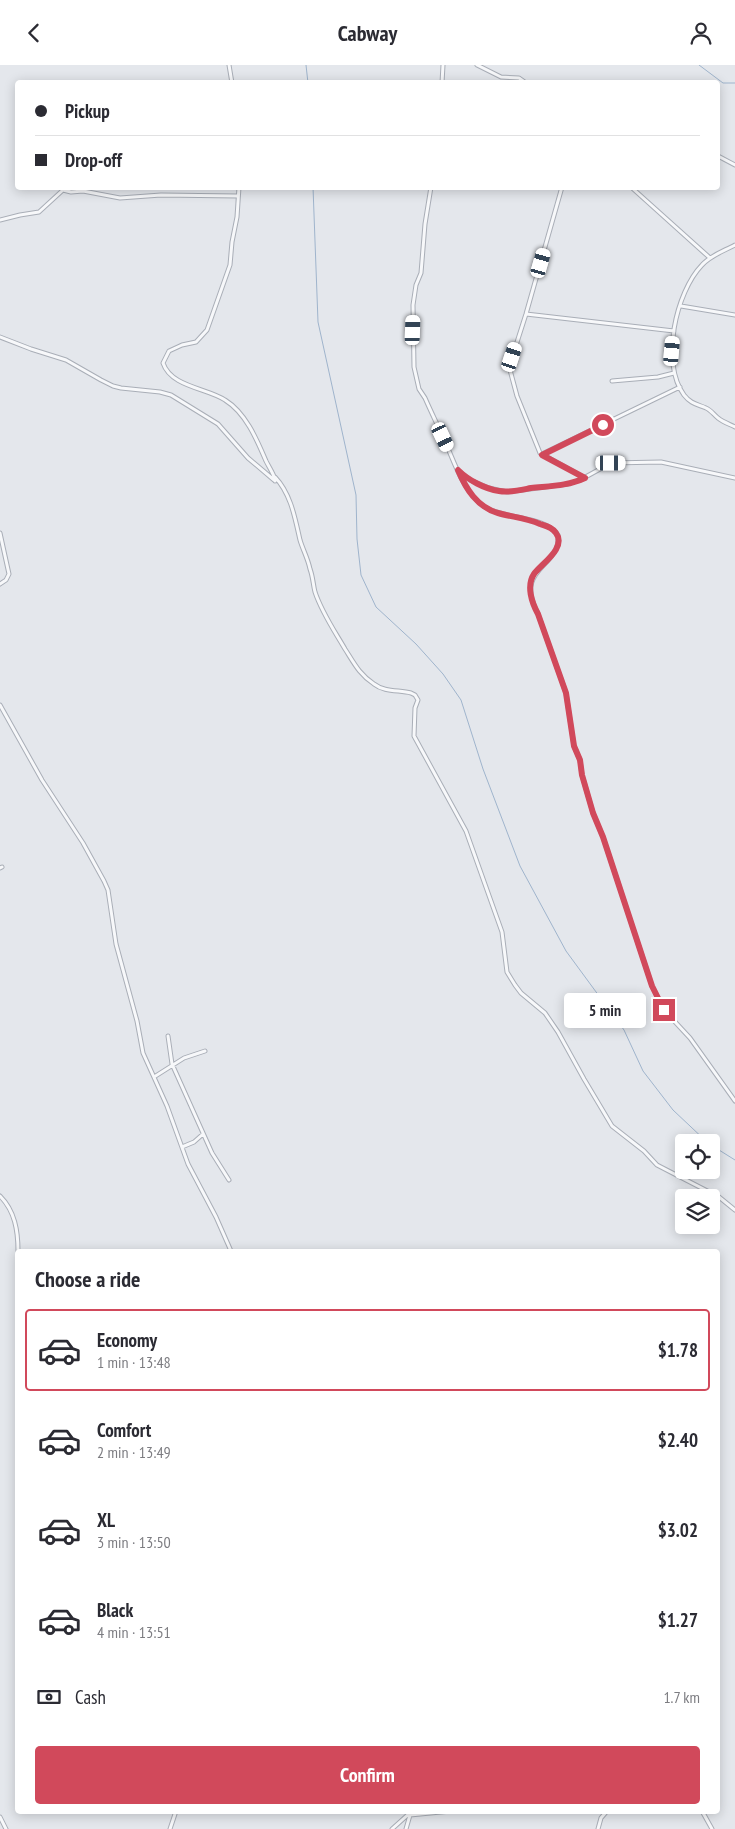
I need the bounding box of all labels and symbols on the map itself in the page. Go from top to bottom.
car [529,247,552,279]
car [404,315,421,345]
car [663,335,680,367]
car [500,340,523,374]
route start [592,414,614,436]
car [429,420,456,454]
car [596,456,626,471]
callout: 5 min [564,993,646,1027]
route end [653,999,675,1021]

